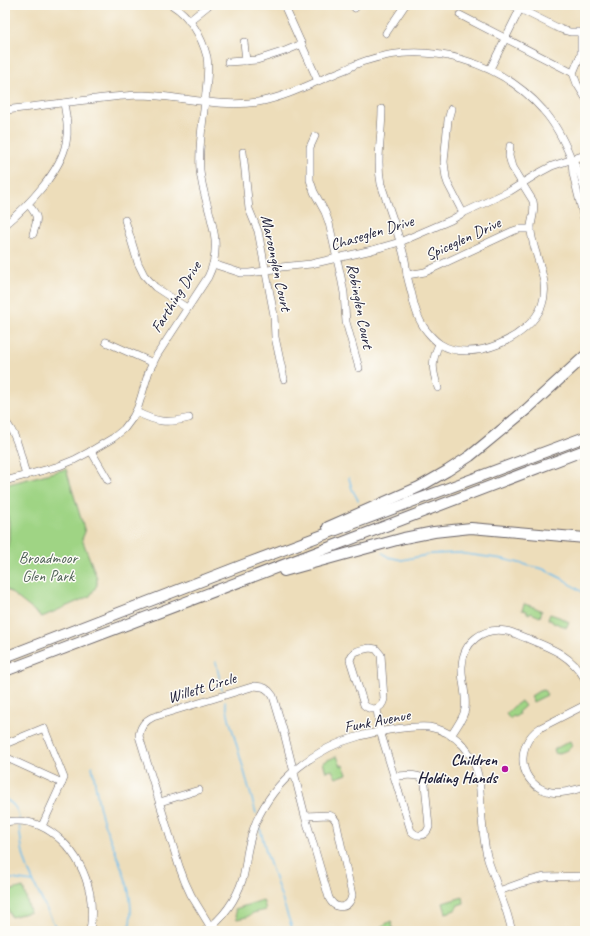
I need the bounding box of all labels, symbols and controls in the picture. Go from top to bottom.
street label: Chaseglen Drive [328,210,418,255]
street label: Spiceglen Drive [422,212,506,265]
street label: Maroonglen Court [256,213,296,314]
street label: Farthing Drive [146,256,207,336]
street label: Robinglen Court [342,262,378,352]
park label: Broadmoor Glen Park [19,548,79,586]
street label: Willett Circle [165,668,240,708]
street label: Funk Avenue [342,704,413,737]
place label: Children Holding Hands [417,750,498,788]
marker: Children Holding Hands [500,764,510,774]

